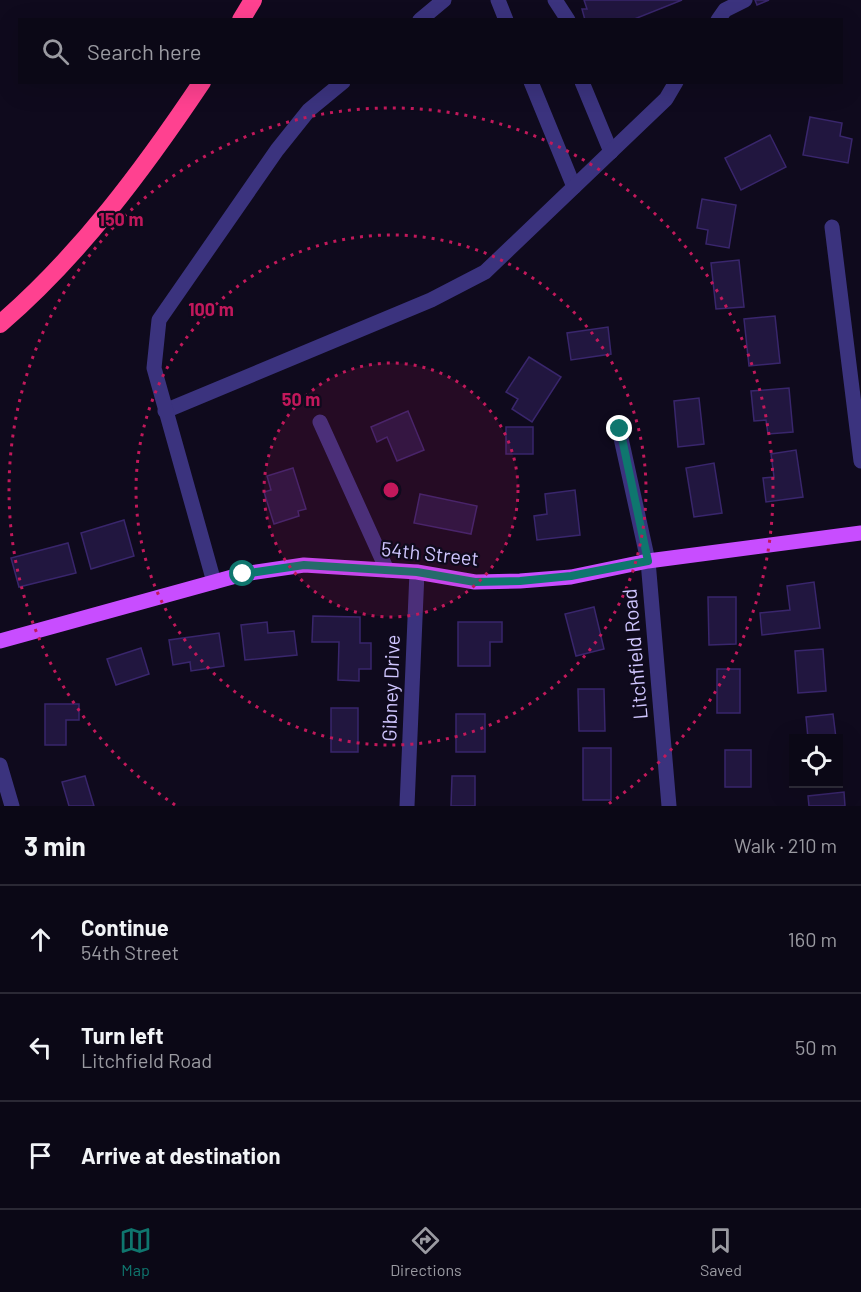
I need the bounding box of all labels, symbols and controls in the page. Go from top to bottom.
search box [18,18,843,84]
icon: search [39,35,72,68]
text: Search here [87,38,201,64]
text: 150 m [99,208,143,230]
text: 100 m [188,298,234,320]
text: 50 m [282,388,320,410]
route end [606,415,632,441]
centre of rings [381,480,401,500]
street label: 54th Street [380,536,480,570]
route start [229,560,255,586]
street label: Litchfield Road [616,588,652,721]
street label: Gibney Drive [376,634,404,742]
map controls [789,734,843,788]
button: locate [789,734,843,788]
text: 3 min [24,830,86,861]
text: Walk · 210 m [734,833,837,857]
text: Continue [81,914,169,940]
icon: ahead [24,923,57,956]
text: 160 m [788,927,837,951]
text: 54th Street [81,940,179,964]
text: Turn left [81,1022,164,1048]
icon: left [24,1031,57,1064]
text: 50 m [795,1035,837,1059]
text: Litchfield Road [81,1048,212,1072]
icon: arrive [24,1139,57,1172]
text: Arrive at destination [81,1142,280,1168]
tab: Map [119,1224,152,1279]
tab: Directions [390,1224,462,1279]
tab: Saved [700,1224,742,1279]

